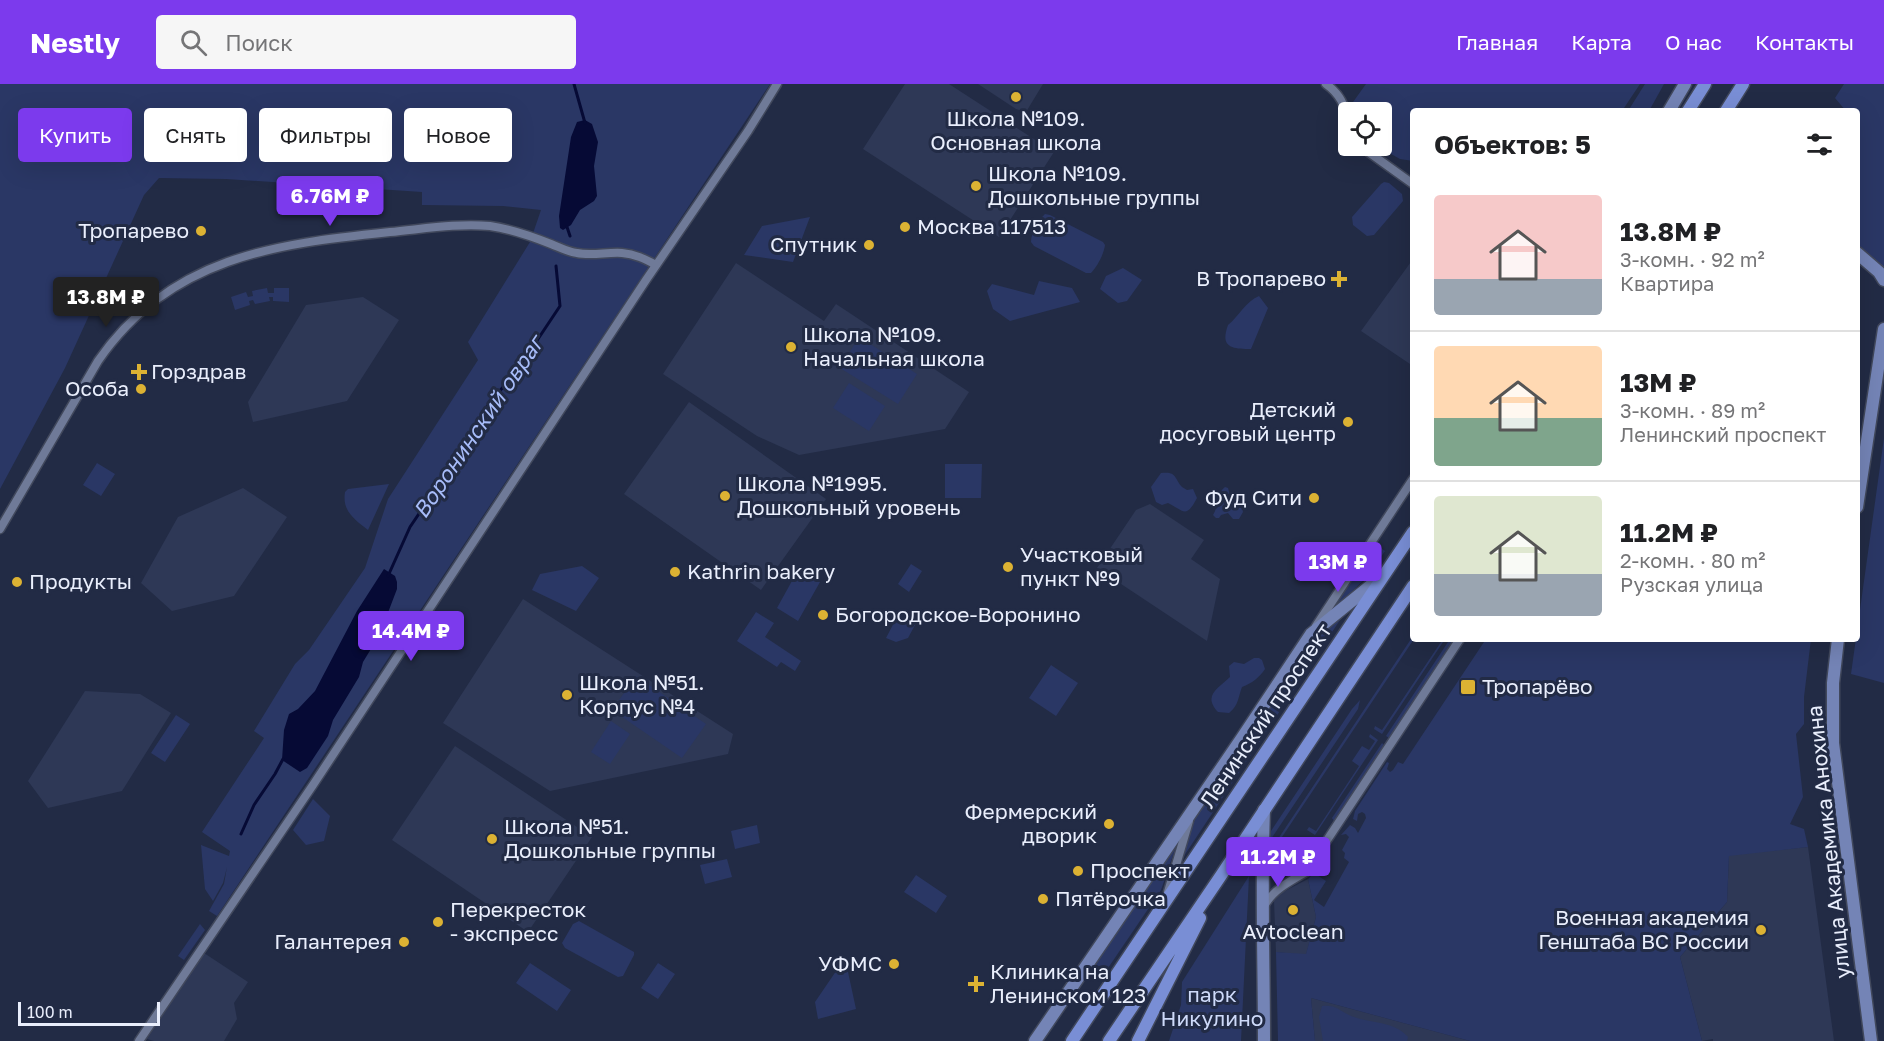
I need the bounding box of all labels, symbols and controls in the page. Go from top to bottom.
search box [156,15,576,69]
text: Nestly [30,26,120,59]
icon: search [177,26,210,59]
text: Поиск [225,29,293,56]
text: Главная [1456,29,1538,55]
text: Карта [1571,29,1632,55]
text: О нас [1665,29,1722,55]
text: Контакты [1755,29,1854,55]
marker: Школа №109. Основная школа [1009,90,1023,104]
map controls [1338,102,1392,156]
button: locate [1338,102,1392,156]
place label: Школа №109. Основная школа [930,105,1102,155]
chip: Купить [18,108,132,162]
chip: Снять [144,108,247,162]
chip: Фильтры [259,108,392,162]
chip: Новое [404,108,512,162]
icon: filters [1803,128,1836,161]
text: Объектов: 5 [1434,129,1591,160]
place label: Школа №109. Дошкольные группы [988,160,1200,210]
pin: 6.76M ₽ [275,176,385,227]
marker: Школа №109. Дошкольные группы [969,179,983,193]
text: 6.76M ₽ [291,183,370,207]
place label: Москва 117513 [917,213,1066,239]
text: 13.8M ₽ [1620,216,1721,247]
place label: Тропарево [78,217,189,243]
icon: home [1482,219,1554,291]
marker: Москва 117513 [898,220,912,234]
marker: Тропарево [194,224,208,238]
place label: Спутник [770,231,857,257]
marker: Спутник [862,238,876,252]
text: 3-комн. · 92 m² [1620,247,1765,271]
place label: В Тропарево [1196,265,1326,291]
marker: В Тропарево [1330,270,1348,288]
text: Квартира [1620,271,1714,295]
pin: 13.8M ₽ [51,277,161,328]
text: 13.8M ₽ [67,284,145,308]
place label: Школа №109. Начальная школа [803,321,985,371]
water label: Воронинский овраг [407,328,550,523]
marker: Школа №109. Начальная школа [784,340,798,354]
place label: Горздрав [151,358,246,384]
marker: Горздрав [132,365,146,379]
text: 13M ₽ [1620,367,1696,398]
icon: home [1482,370,1554,442]
place label: Особа [65,375,129,401]
marker: Особа [134,382,148,396]
place label: Детский досуговый центр [1159,396,1336,446]
text: 3-комн. · 89 m² [1620,398,1765,422]
marker: Детский досуговый центр [1341,415,1355,429]
text: Ленинский проспект [1620,422,1826,446]
place label: Школа №1995. Дошкольный уровень [737,470,960,520]
place label: Фуд Сити [1205,484,1302,510]
marker: Школа №1995. Дошкольный уровень [718,489,732,503]
marker: Фуд Сити [1307,491,1321,505]
text: 11.2M ₽ [1620,517,1718,548]
icon: home [1482,520,1554,592]
place label: Участковый пункт №9 [1020,541,1143,591]
pin: 13M ₽ [1296,542,1380,593]
text: 2-комн. · 80 m² [1620,548,1765,572]
text: 13M ₽ [1309,549,1367,573]
place label: Kathrin bakery [687,558,835,584]
marker: Участковый пункт №9 [1001,560,1015,574]
marker: Kathrin bakery [668,565,682,579]
place label: Продукты [29,568,132,594]
text: Рузская улица [1620,572,1763,596]
marker: Продукты [10,575,24,589]
place label: Богородское-Воронино [835,601,1081,627]
marker: Богородское-Воронино [816,608,830,622]
pin: 14.4M ₽ [356,611,466,662]
text: 14.4M ₽ [372,618,450,642]
street label: Ленинский проспект [1194,618,1337,813]
place label: Школа №51. Корпус №4 [579,669,704,719]
place label: Тропарёво [1482,673,1593,699]
marker: Тропарёво [1459,678,1477,696]
marker: Школа №51. Корпус №4 [560,688,574,702]
street label: улица Академика Анохина [1801,704,1855,980]
place label: Фермерский дворик [964,798,1097,848]
place label: Школа №51. Дошкольные группы [504,813,716,863]
marker: Фермерский дворик [1102,817,1116,831]
marker: Школа №51. Дошкольные группы [485,832,499,846]
pin: 11.2M ₽ [1223,837,1333,888]
text: 11.2M ₽ [1240,844,1316,868]
place label: Проспект [1090,857,1190,883]
marker: Проспект [1071,864,1085,878]
place label: Пятёрочка [1055,885,1166,911]
marker: Пятёрочка [1036,892,1050,906]
place label: Перекресток - экспресс [450,896,586,946]
marker: Avtoclean [1286,903,1300,917]
place label: Военная академия Генштаба ВС России [1538,904,1749,954]
marker: Перекресток - экспресс [431,915,445,929]
place label: Avtoclean [1242,918,1344,944]
marker: Военная академия Генштаба ВС России [1754,923,1768,937]
place label: Галантерея [274,928,392,954]
marker: Галантерея [397,935,411,949]
place label: УФМС [818,950,882,976]
marker: УФМС [887,957,901,971]
place label: Клиника на Ленинском 123 [990,958,1146,1008]
marker: Клиника на Ленинском 123 [967,975,985,993]
park label: парк Никулино [1161,981,1263,1031]
scale bar [18,999,160,1026]
text: 100 m [27,1002,73,1022]

